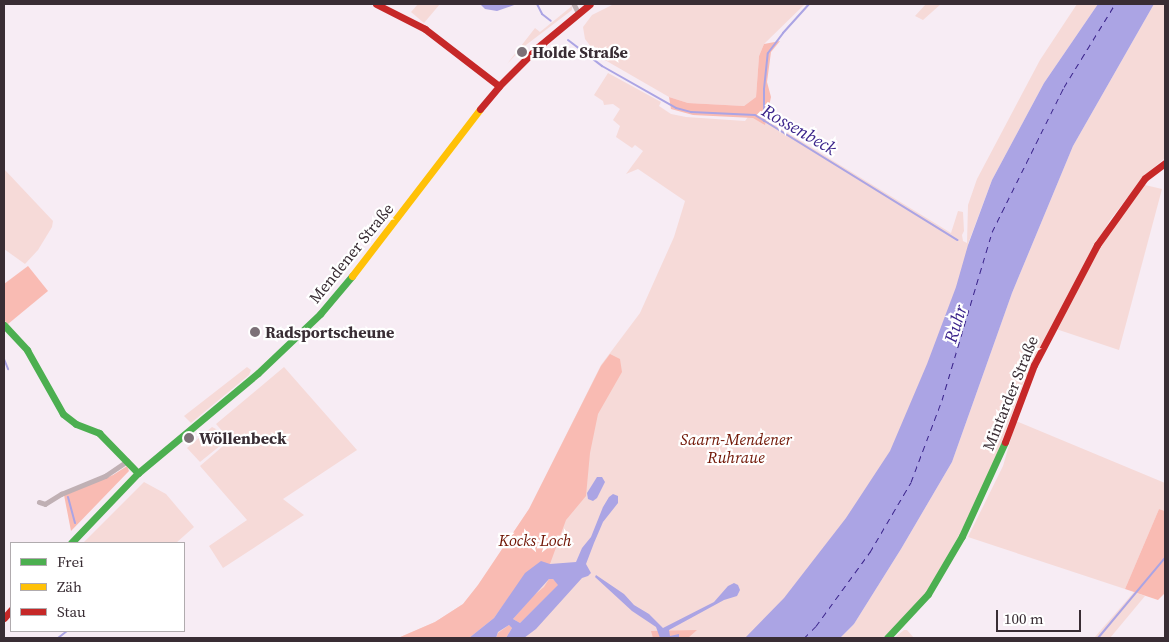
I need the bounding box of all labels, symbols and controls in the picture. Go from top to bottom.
place label: Holde Straße [532,42,628,62]
marker: Holde Straße [516,46,528,58]
water label: Rossenbeck [758,100,840,160]
street label: Mendener Straße [305,199,397,307]
water label: Ruhr [940,302,972,346]
place label: Radsportscheune [265,322,394,342]
marker: Radsportscheune [249,326,261,338]
street label: Mintarder Straße [978,333,1042,453]
place label: Wöllenbeck [199,428,286,448]
park label: Saarn-Mendener Ruhraue [680,429,792,467]
marker: Wöllenbeck [183,432,195,444]
park label: Kocks Loch [498,530,572,550]
legend [10,542,185,632]
text: Frei [57,551,84,572]
text: Zäh [57,576,82,597]
scale bar [999,600,1084,632]
text: Stau [57,601,86,622]
text: 100 m [1004,608,1044,629]

